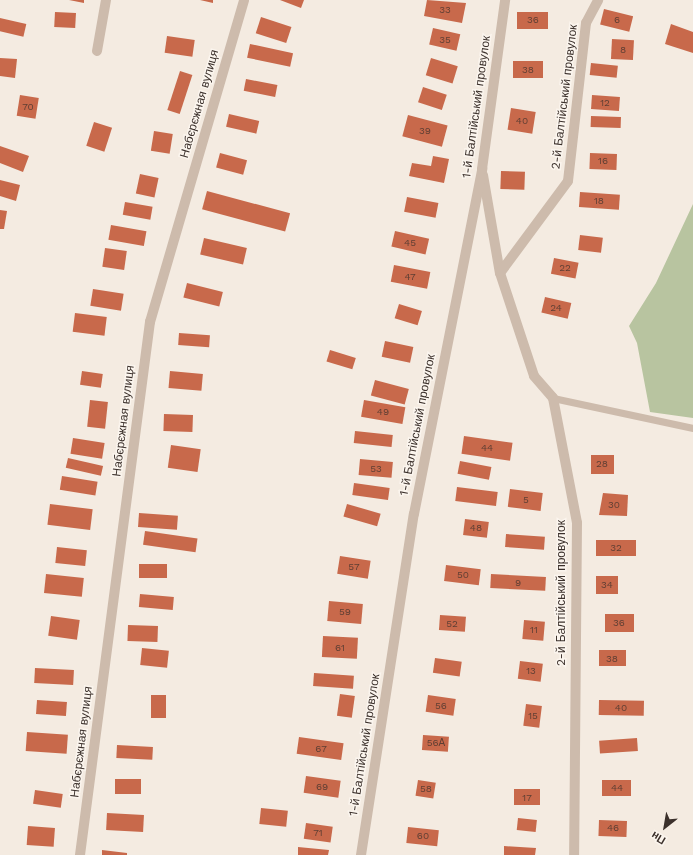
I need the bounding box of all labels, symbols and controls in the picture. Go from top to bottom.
house number: 33 [439,4,451,16]
house number: 36 [527,14,539,26]
house number: 6 [614,14,620,26]
street label: 2-й Балтійський провулок [549,24,581,170]
house number: 35 [439,34,451,46]
street label: 1-й Балтійський провулок [460,35,494,179]
house number: 8 [620,44,626,56]
street label: Набєрєжная вулиця [178,48,222,160]
house number: 38 [522,64,534,76]
house number: 12 [600,97,610,109]
house number: 70 [22,101,34,113]
house number: 40 [516,115,528,127]
house number: 39 [419,125,431,137]
house number: 16 [598,155,608,167]
house number: 18 [594,195,604,207]
house number: 45 [404,237,416,249]
house number: 22 [559,262,571,274]
house number: 47 [404,271,416,283]
house number: 24 [550,302,562,314]
street label: 1-й Балтійський провулок [397,353,439,497]
street label: Набєрєжная вулиця [110,365,138,477]
house number: 49 [377,406,389,418]
house number: 44 [481,442,493,454]
house number: 28 [596,458,608,470]
house number: 53 [370,463,382,475]
house number: 5 [523,494,529,506]
house number: 30 [608,499,620,511]
street label: 2-й Балтійський провулок [555,520,569,666]
house number: 48 [470,522,482,534]
house number: 32 [610,542,622,554]
house number: 57 [348,561,360,573]
house number: 50 [457,569,469,581]
house number: 9 [515,577,521,589]
house number: 34 [601,579,613,591]
house number: 59 [339,606,351,618]
house number: 36 [613,617,625,629]
house number: 52 [446,618,458,630]
house number: 11 [530,624,538,636]
house number: 61 [335,642,345,654]
house number: 38 [606,653,618,665]
house number: 13 [526,665,536,677]
street label: 1-й Балтійський провулок [347,673,383,817]
street label: Набєрєжная вулиця [68,686,96,798]
house number: 56 [435,700,447,712]
house number: 40 [615,702,627,714]
house number: 15 [528,710,538,722]
house number: 56А [427,737,445,749]
house number: 67 [315,743,327,755]
house number: 69 [316,781,328,793]
house number: 44 [611,782,623,794]
house number: 58 [420,783,432,795]
house number: 17 [522,792,532,804]
north arrow [645,807,685,847]
house number: 46 [607,822,619,834]
house number: 71 [313,827,323,839]
text: Пн [649,828,668,847]
house number: 60 [417,830,429,842]

